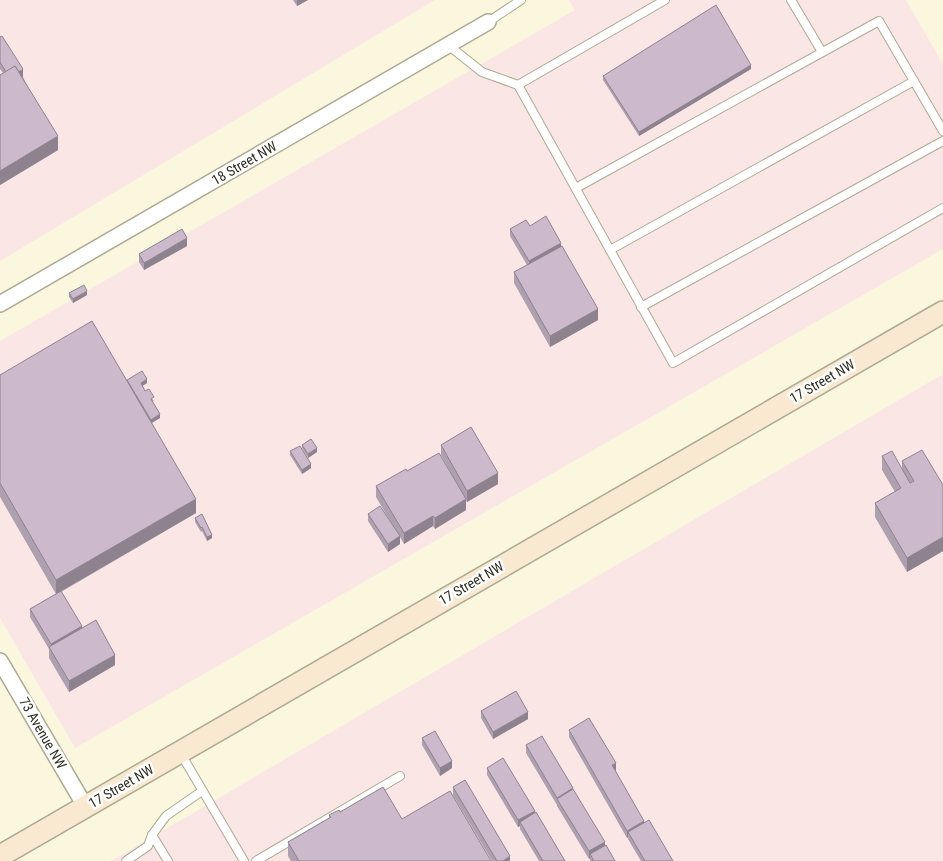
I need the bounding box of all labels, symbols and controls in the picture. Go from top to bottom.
street label: 18 Street NW [209,138,280,188]
street label: 17 Street NW [787,356,858,406]
street label: 17 Street NW [436,558,507,608]
street label: 73 Avenue NW [16,694,70,772]
street label: 17 Street NW [86,761,157,811]

